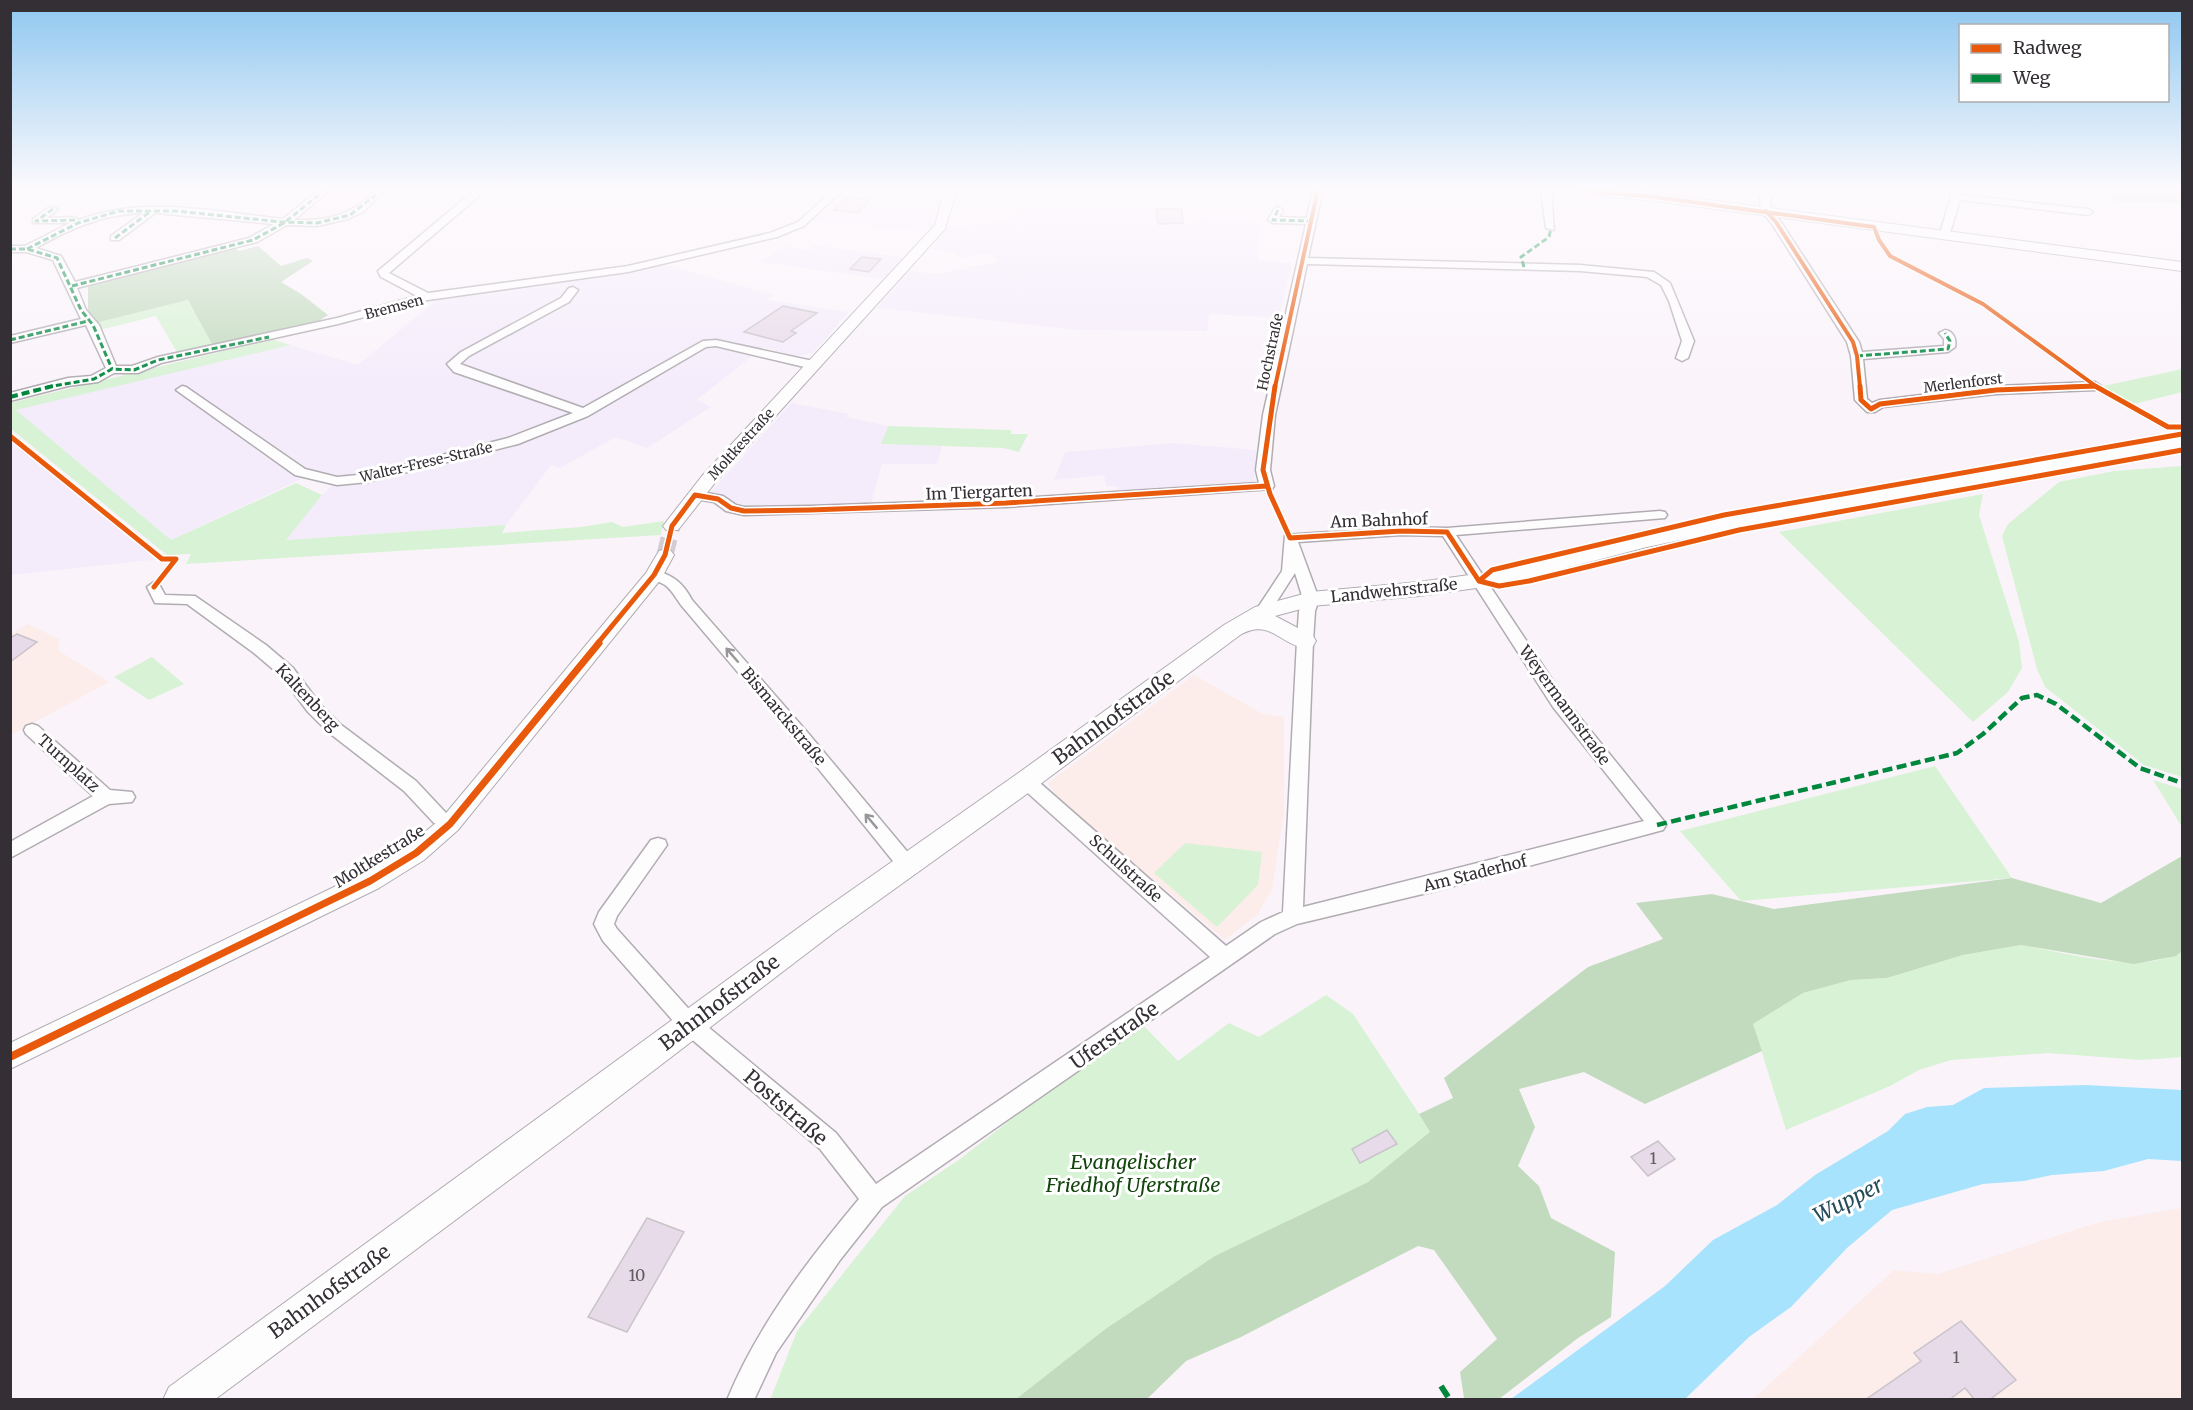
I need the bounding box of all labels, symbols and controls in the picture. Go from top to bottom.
legend [1959,24,2169,102]
text: Radweg [2013,36,2082,59]
text: Weg [2012,66,2051,89]
street label: Bremsen [363,291,425,323]
street label: Hochstraße [1253,312,1287,392]
street label: Merlenforst [1922,369,2004,397]
street label: Moltkestraße [704,405,778,483]
street label: Walter-Frese-Straße [357,438,494,486]
street label: Im Tiergarten [925,480,1033,504]
street label: Am Bahnhof [1329,508,1429,532]
street label: Landwehrstraße [1330,573,1458,607]
street label: Weyermannstraße [1514,641,1615,769]
one-way arrow [725,648,739,663]
street label: Kaltenberg [272,659,344,735]
street label: Bismarckstraße [737,663,831,769]
street label: Bahnhofstraße [1047,665,1179,769]
street label: Turnplatz [34,730,104,796]
one-way arrow [864,813,877,829]
street label: Moltkestraße [330,820,428,892]
street label: Schulstraße [1085,830,1167,906]
street label: Am Staderhof [1420,850,1530,896]
street label: Bahnhofstraße [654,949,784,1055]
street label: Uferstraße [1065,996,1163,1074]
street label: Poststraße [739,1064,833,1150]
house number: 1 [1649,1148,1657,1168]
park label: Evangelischer Friedhof Uferstraße [1045,1149,1220,1197]
water label: Wupper [1809,1171,1888,1229]
street label: Bahnhofstraße [263,1239,395,1343]
house number: 10 [629,1265,645,1285]
house number: 1 [1952,1347,1960,1367]

